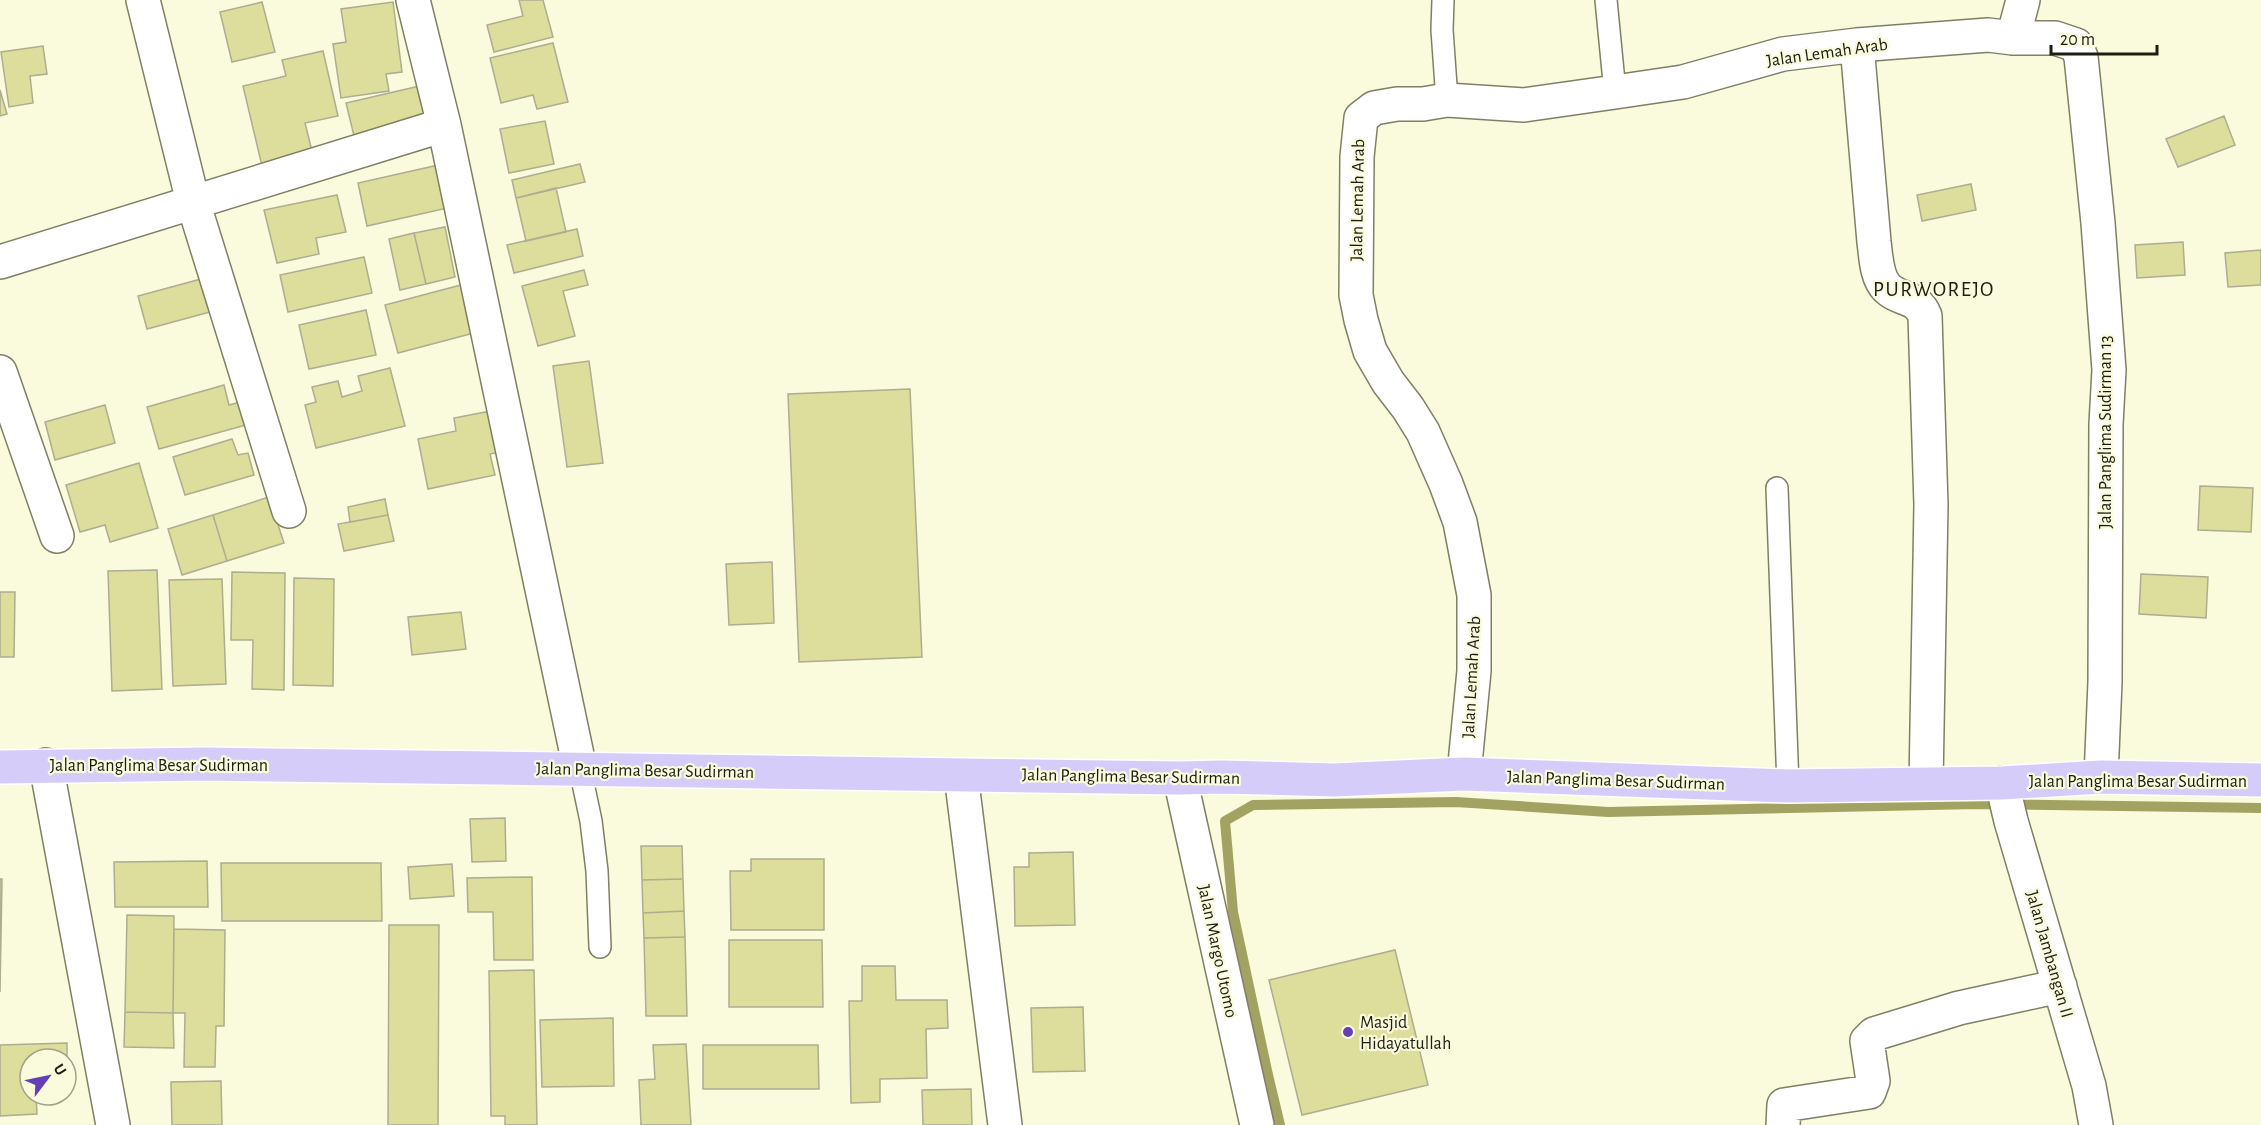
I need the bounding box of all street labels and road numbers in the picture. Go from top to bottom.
street label: Jalan Lemah Arab [1765,36,1889,70]
street label: Jalan Lemah Arab [1348,139,1368,261]
street label: Jalan Panglima Sudirman 13 [2097,335,2115,529]
street label: Jalan Lemah Arab [1460,615,1484,739]
street label: Jalan Panglima Besar Sudirman [50,757,268,775]
street label: Jalan Panglima Besar Sudirman [536,760,754,782]
street label: Jalan Panglima Besar Sudirman [1022,766,1240,788]
street label: Jalan Panglima Besar Sudirman [1507,768,1725,794]
street label: Jalan Panglima Besar Sudirman [2029,773,2247,791]
street label: Jalan Margo Utomo [1194,883,1240,1020]
street label: Jalan Jambangan II [2022,889,2076,1020]

